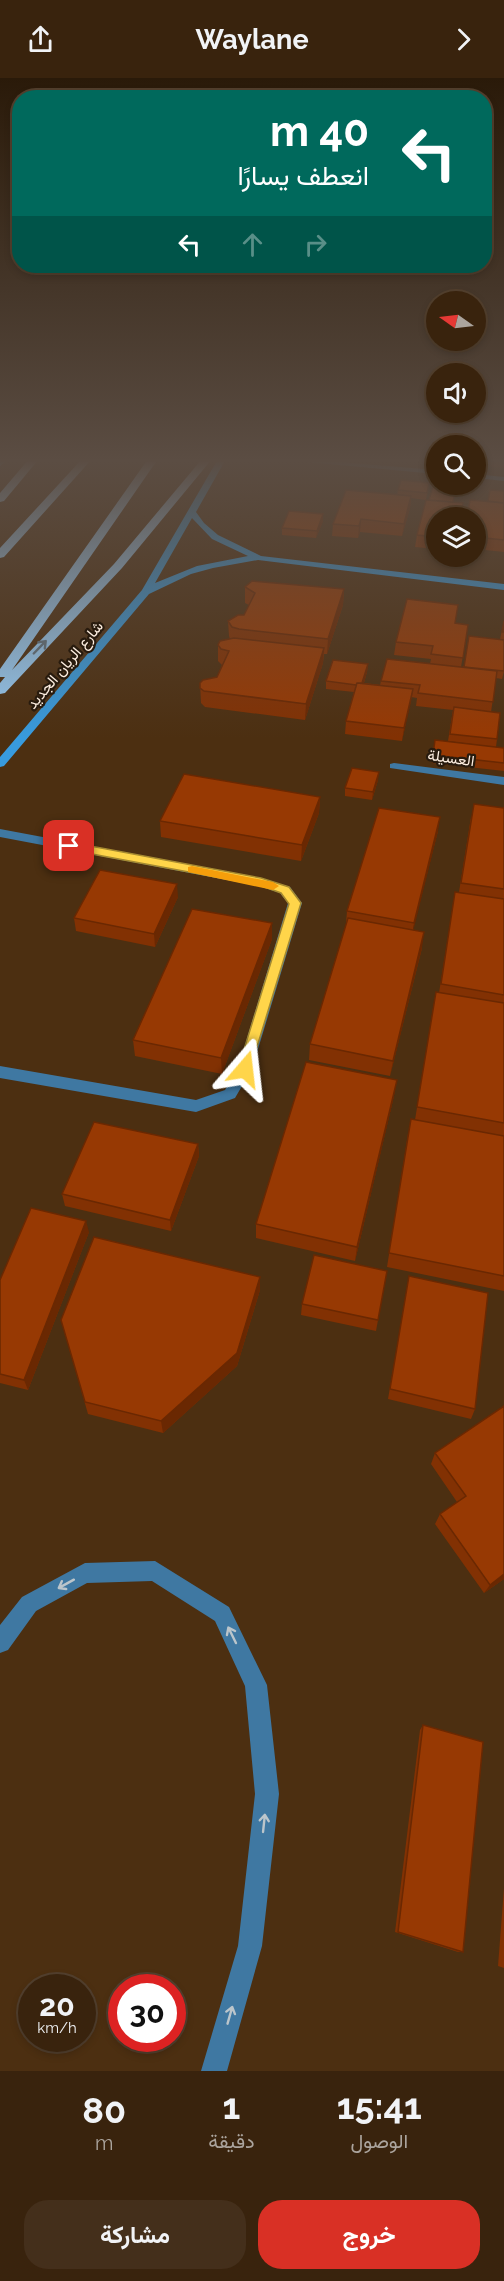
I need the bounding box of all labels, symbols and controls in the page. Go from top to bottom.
icon: share [24,23,57,56]
icon: forward [447,23,480,56]
text: Waylane [195,24,309,55]
text: 40 m [270,107,369,156]
icon: left [390,114,468,192]
text: انعطف يسارًا [237,160,369,191]
icon: left [173,228,206,261]
icon: ahead [236,228,269,261]
icon: right [299,228,332,261]
north arrow [426,291,486,351]
map controls [426,291,486,567]
button: sound [426,363,486,423]
button: search [426,435,486,495]
button: layers [426,507,486,567]
street label: شارع الريان الجديد [23,617,109,714]
one-way arrow [33,640,48,655]
street label: العسيلة [426,746,476,770]
pin [43,820,94,871]
icon: arrive [52,829,85,862]
position arrow [213,1037,277,1101]
one-way arrow [57,1579,75,1590]
one-way arrow [226,1626,238,1644]
one-way arrow [259,1814,270,1834]
speed limit sign: 30 [108,1974,186,2052]
text: 20 [39,1988,75,2023]
one-way arrow [225,2006,236,2025]
text: km/h [37,2019,77,2037]
text: 1 [223,2085,240,2127]
text: 15:41 [337,2085,422,2127]
text: 80 [82,2089,126,2131]
text: دقيقة [208,2129,255,2153]
text: الوصول [350,2129,408,2153]
text: m [95,2131,113,2155]
button: مشاركة [24,2200,246,2269]
button: خروج [258,2200,480,2269]

